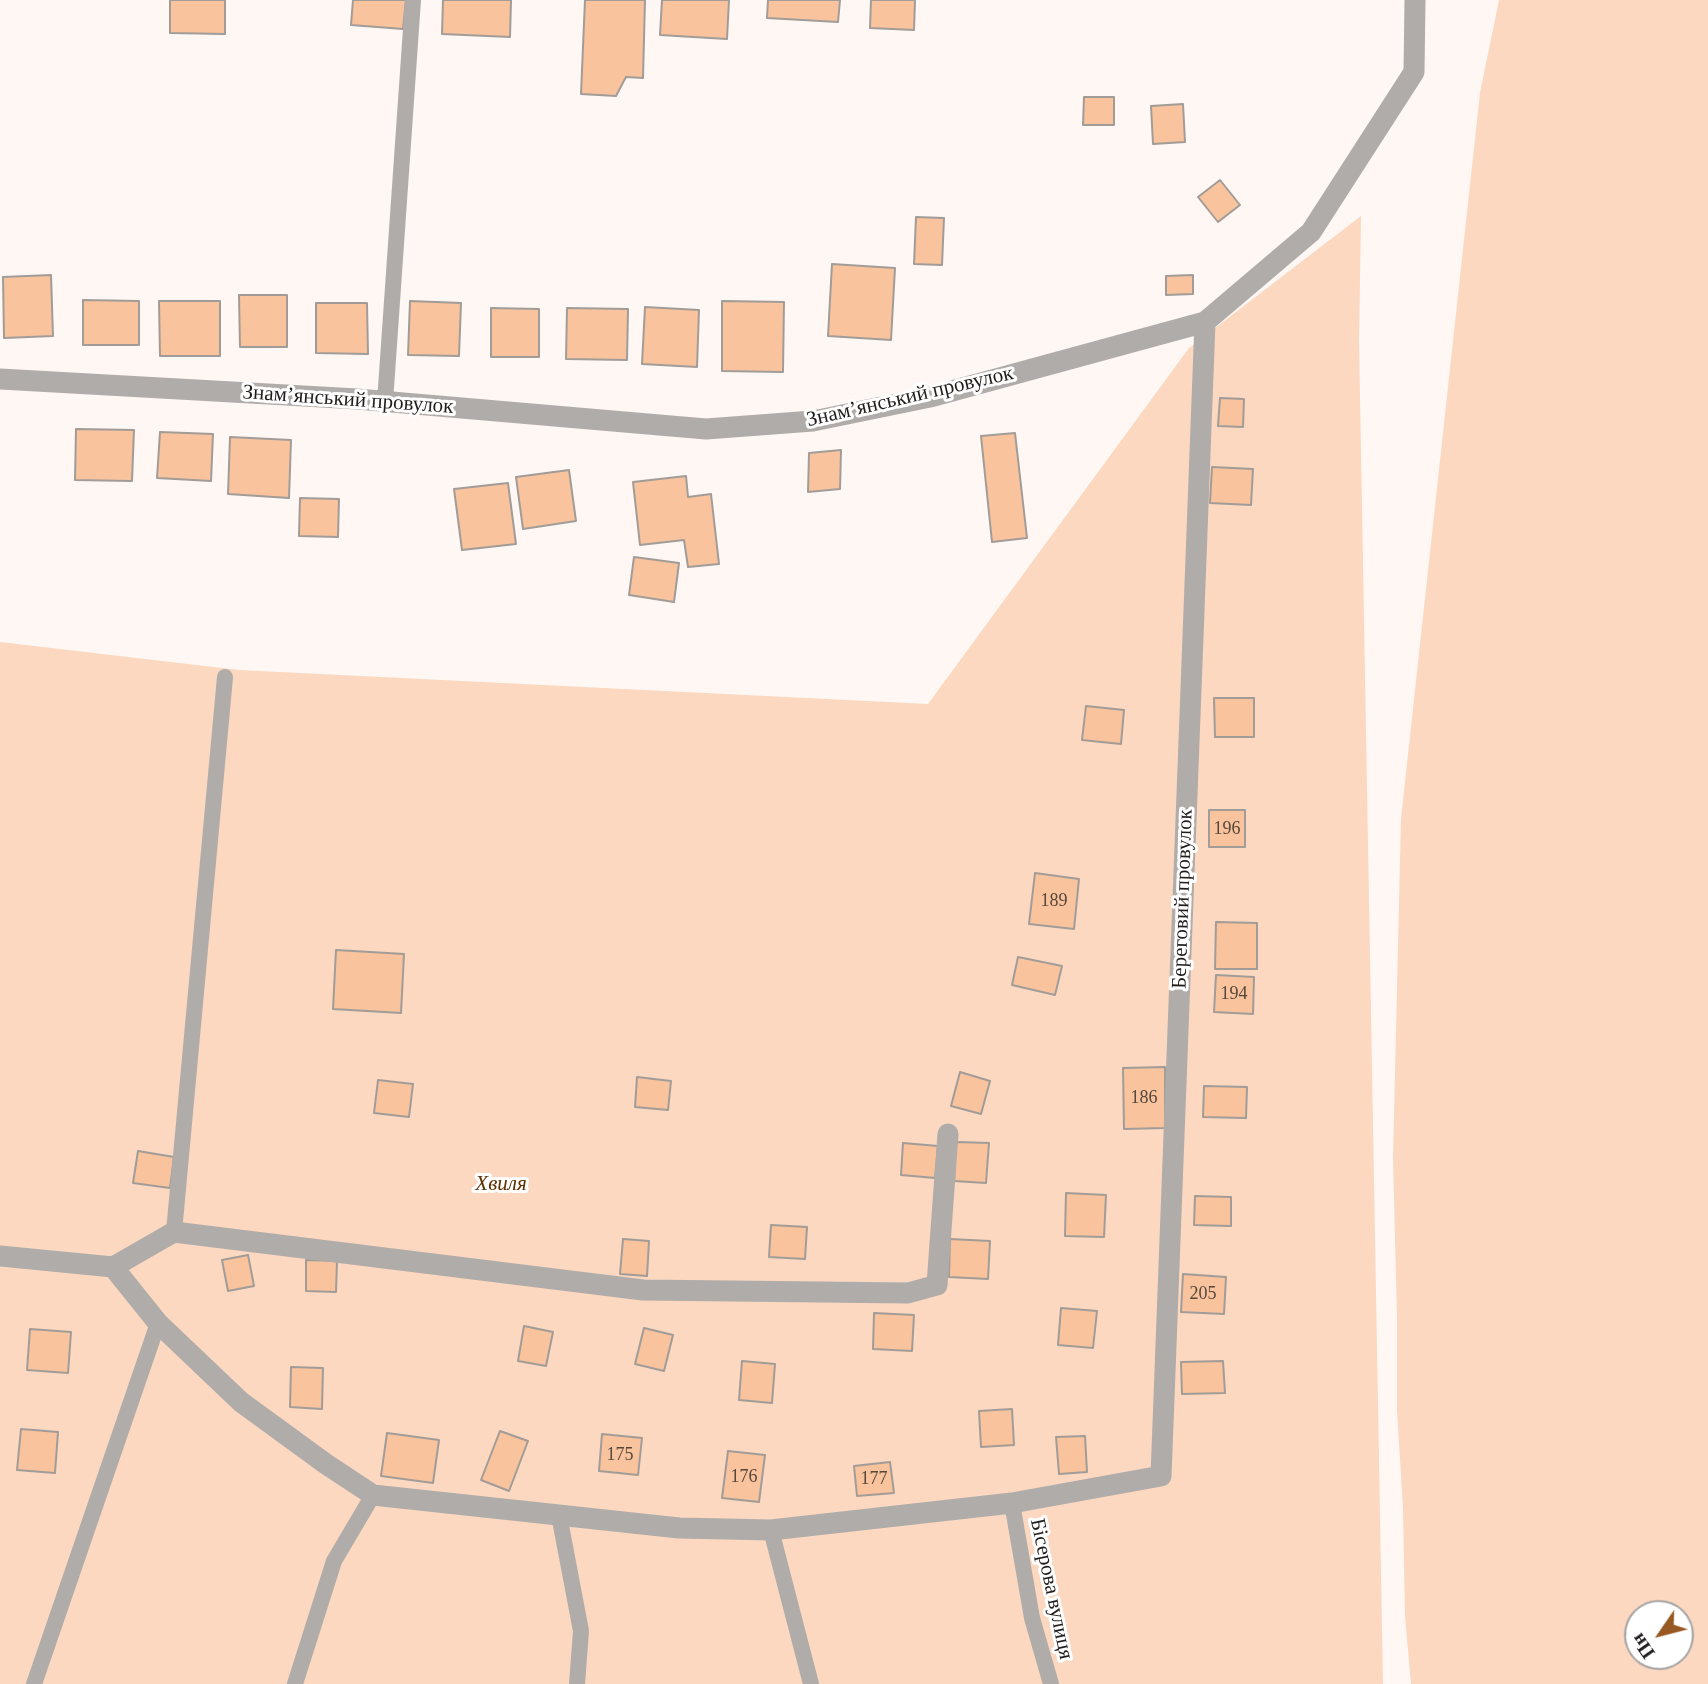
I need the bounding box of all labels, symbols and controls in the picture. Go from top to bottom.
street label: Знамʼянський провулок [804,361,1016,433]
street label: Знамʼянський провулок [242,380,454,420]
street label: Береговий провулок [1167,809,1199,989]
house number: 196 [1214,818,1240,840]
house number: 189 [1041,890,1068,912]
house number: 194 [1220,983,1247,1005]
house number: 186 [1130,1087,1157,1109]
park label: Хвиля [475,1171,527,1197]
house number: 205 [1190,1283,1216,1305]
house number: 175 [606,1444,634,1466]
house number: 176 [730,1466,758,1488]
house number: 177 [860,1468,888,1490]
street label: Бісерова вулиця [1024,1516,1078,1662]
north arrow [1624,1600,1694,1670]
text: Пн [1627,1630,1659,1663]

